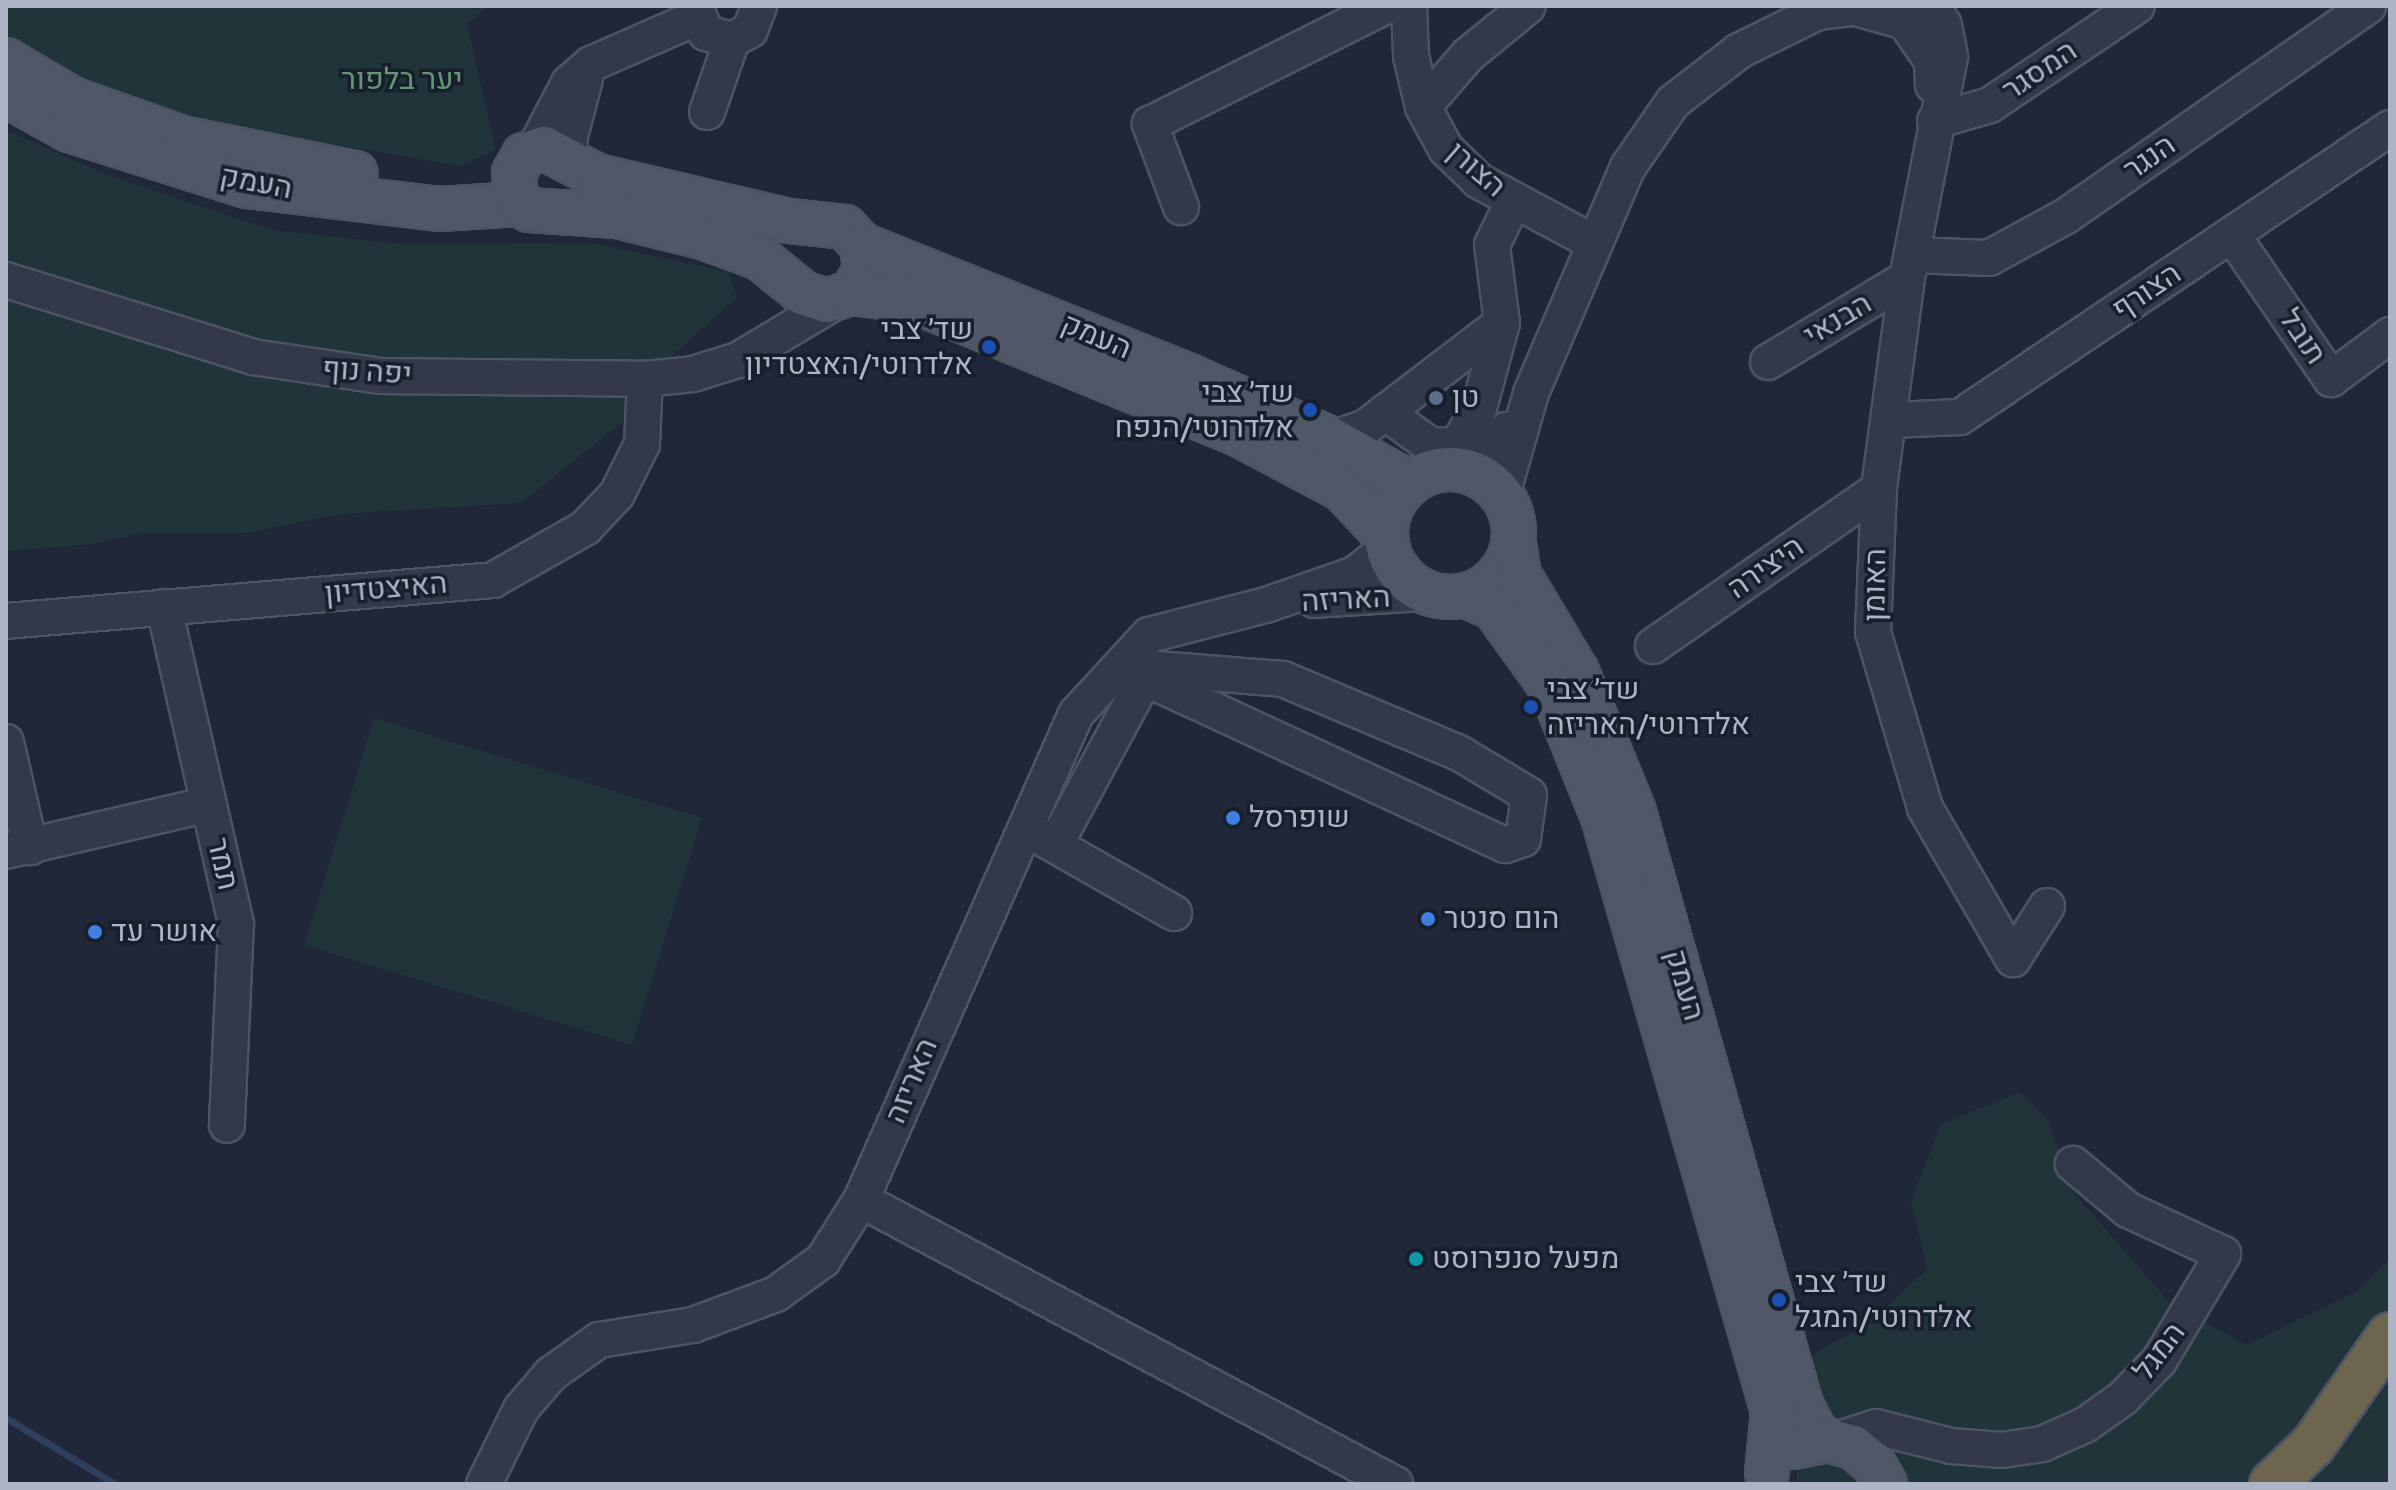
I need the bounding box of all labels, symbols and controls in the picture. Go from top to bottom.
street label: המסגר [1996,33,2084,109]
park label: יער בלפור [341,62,463,98]
street label: הנגר [2117,128,2183,188]
street label: הצורן [1439,135,1513,205]
street label: העמק [217,158,295,208]
street label: הצורף [2106,256,2188,328]
street label: הבנאי [1798,286,1878,354]
street label: תובל [2271,303,2333,371]
street label: העמק [1056,306,1136,368]
place label: שד׳ צבי אלדרוטי/האצטדיון [745,312,973,382]
marker: שד׳ צבי אלדרוטי/האצטדיון [980,338,998,356]
street label: יפה נוף [321,351,413,393]
place label: שד׳ צבי אלדרוטי/הנפח [1114,375,1294,446]
place label: טן [1452,380,1479,416]
marker: טן [1427,389,1445,407]
marker: שד׳ צבי אלדרוטי/הנפח [1301,401,1319,419]
street label: היצירה [1721,529,1811,607]
street label: האומן [1857,548,1895,622]
street label: האיצטדיון [323,566,449,612]
street label: האריזה [1301,580,1391,620]
place label: שד׳ צבי אלדרוטי/האריזה [1547,672,1750,742]
marker: שד׳ צבי אלדרוטי/האריזה [1522,698,1540,716]
place label: שופרסל [1249,800,1350,836]
marker: שופרסל [1224,809,1242,827]
street label: תמר [199,834,245,894]
place label: הום סנטר [1444,901,1559,937]
marker: הום סנטר [1419,910,1437,928]
place label: אושר עד [111,914,217,950]
marker: אושר עד [86,923,104,941]
street label: העמק [1657,945,1711,1025]
street label: האריזה [878,1033,946,1129]
place label: מפעל סנפרוסט [1432,1241,1619,1277]
marker: מפעל סנפרוסט [1407,1250,1425,1268]
place label: שד׳ צבי אלדרוטי/המגל [1795,1265,1973,1336]
marker: שד׳ צבי אלדרוטי/המגל [1770,1291,1788,1309]
street label: המגל [2126,1316,2194,1388]

